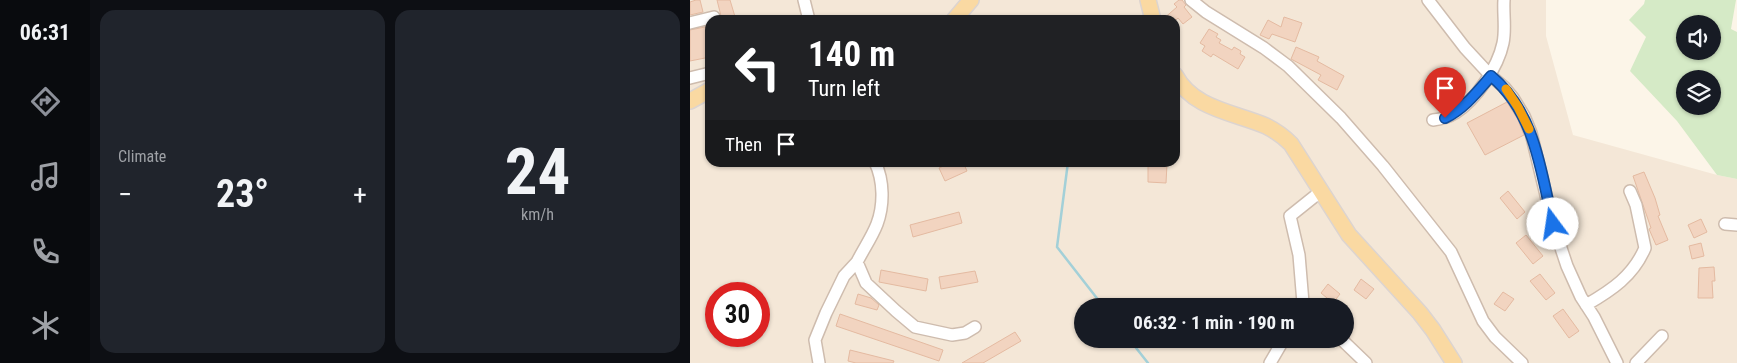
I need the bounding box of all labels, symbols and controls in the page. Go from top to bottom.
map controls [1676,15,1721,115]
button: sound [1676,15,1721,60]
text: 06:31 [20,20,70,45]
text: 140 m [808,34,895,75]
icon: left [725,35,790,100]
pin [1424,67,1466,118]
button: layers [1676,70,1721,115]
icon: arrive [1431,74,1459,102]
text: Turn left [808,76,880,101]
icon: directions [28,84,63,119]
icon: arrive [772,130,800,158]
text: Then [725,133,762,156]
text: 24 [505,134,570,210]
text: Climate [118,147,166,166]
icon: music [28,159,63,194]
text: 23° [216,172,269,216]
text: − [118,178,132,211]
text: + [353,178,367,211]
position arrow [1526,197,1578,249]
text: km/h [521,205,554,224]
icon: phone [28,234,63,269]
speed limit sign: 30 [705,282,770,347]
icon: climate [28,308,63,343]
text: 06:32 · 1 min · 190 m [1133,311,1295,334]

